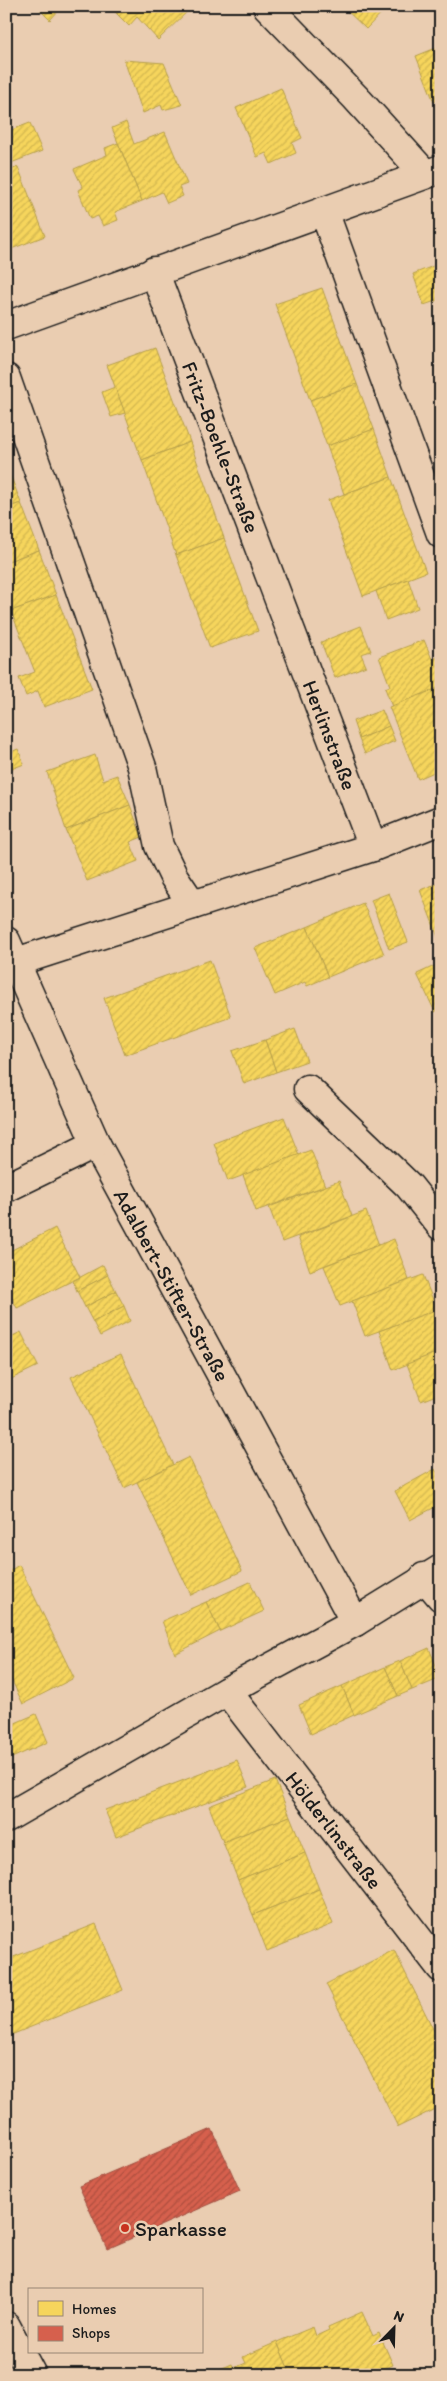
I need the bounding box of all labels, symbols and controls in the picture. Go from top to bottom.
street label: Fritz-Boehle-Straße [177,358,265,536]
street label: Herlinstraße [298,677,362,793]
street label: Adalbert-Stifter-Straße [109,1184,235,1386]
street label: Hölderlinstraße [280,1766,388,1894]
place label: Sparkasse [135,2216,227,2241]
marker: Sparkasse [119,2222,131,2234]
legend [28,2288,202,2354]
text: Homes [72,2300,117,2318]
north arrow [370,2304,420,2354]
text: N [391,2307,407,2326]
text: Shops [72,2324,111,2342]

